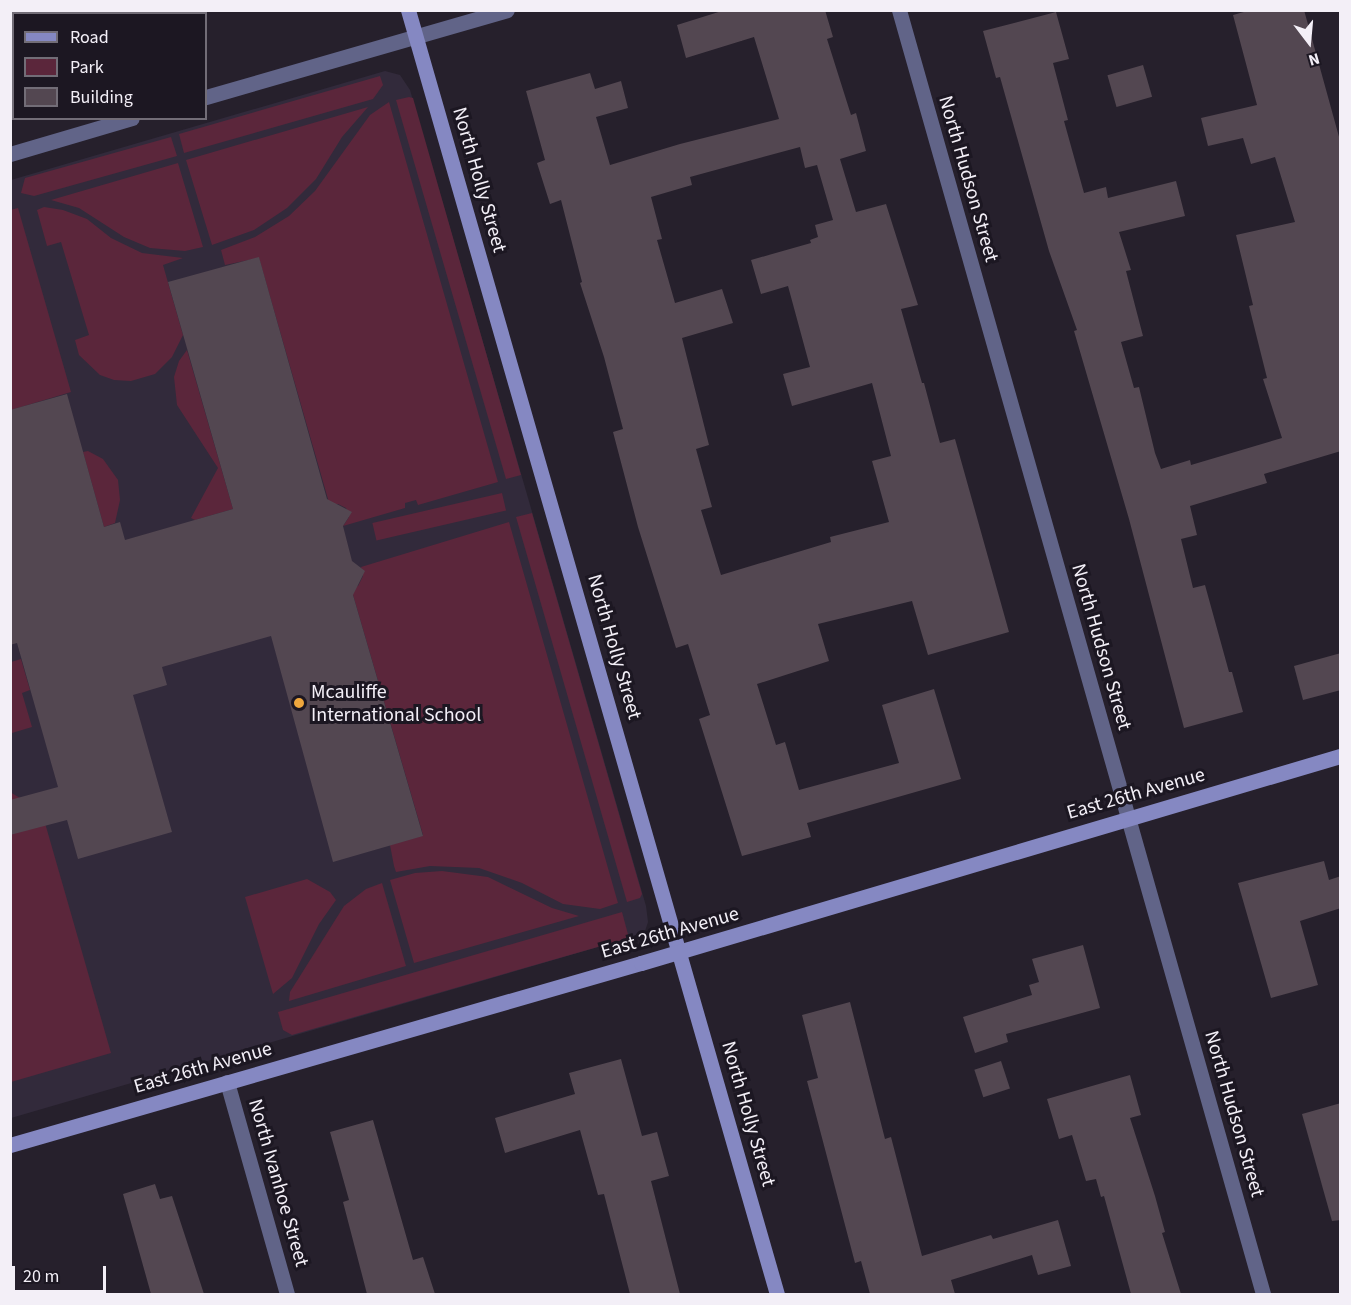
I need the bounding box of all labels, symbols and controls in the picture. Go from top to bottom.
legend [12,12,207,120]
north arrow [1279,12,1339,72]
text: Road [70,25,109,50]
text: N [1306,47,1322,71]
text: Park [70,55,104,80]
text: Building [70,85,133,110]
street label: North Hudson Street [933,93,1003,265]
street label: North Holly Street [447,105,511,255]
street label: North Hudson Street [1066,561,1136,733]
street label: North Holly Street [582,572,646,722]
place label: Mcauliffe International School [311,680,481,727]
marker: Mcauliffe International School [292,696,306,710]
street label: East 26th Avenue [1064,763,1208,825]
street label: East 26th Avenue [598,902,742,964]
street label: North Hudson Street [1199,1028,1269,1200]
street label: East 26th Avenue [131,1037,275,1099]
street label: North Holly Street [716,1039,780,1189]
street label: North Ivanhoe Street [243,1096,313,1270]
scale bar [15,1254,110,1292]
text: 20 m [23,1264,59,1289]

